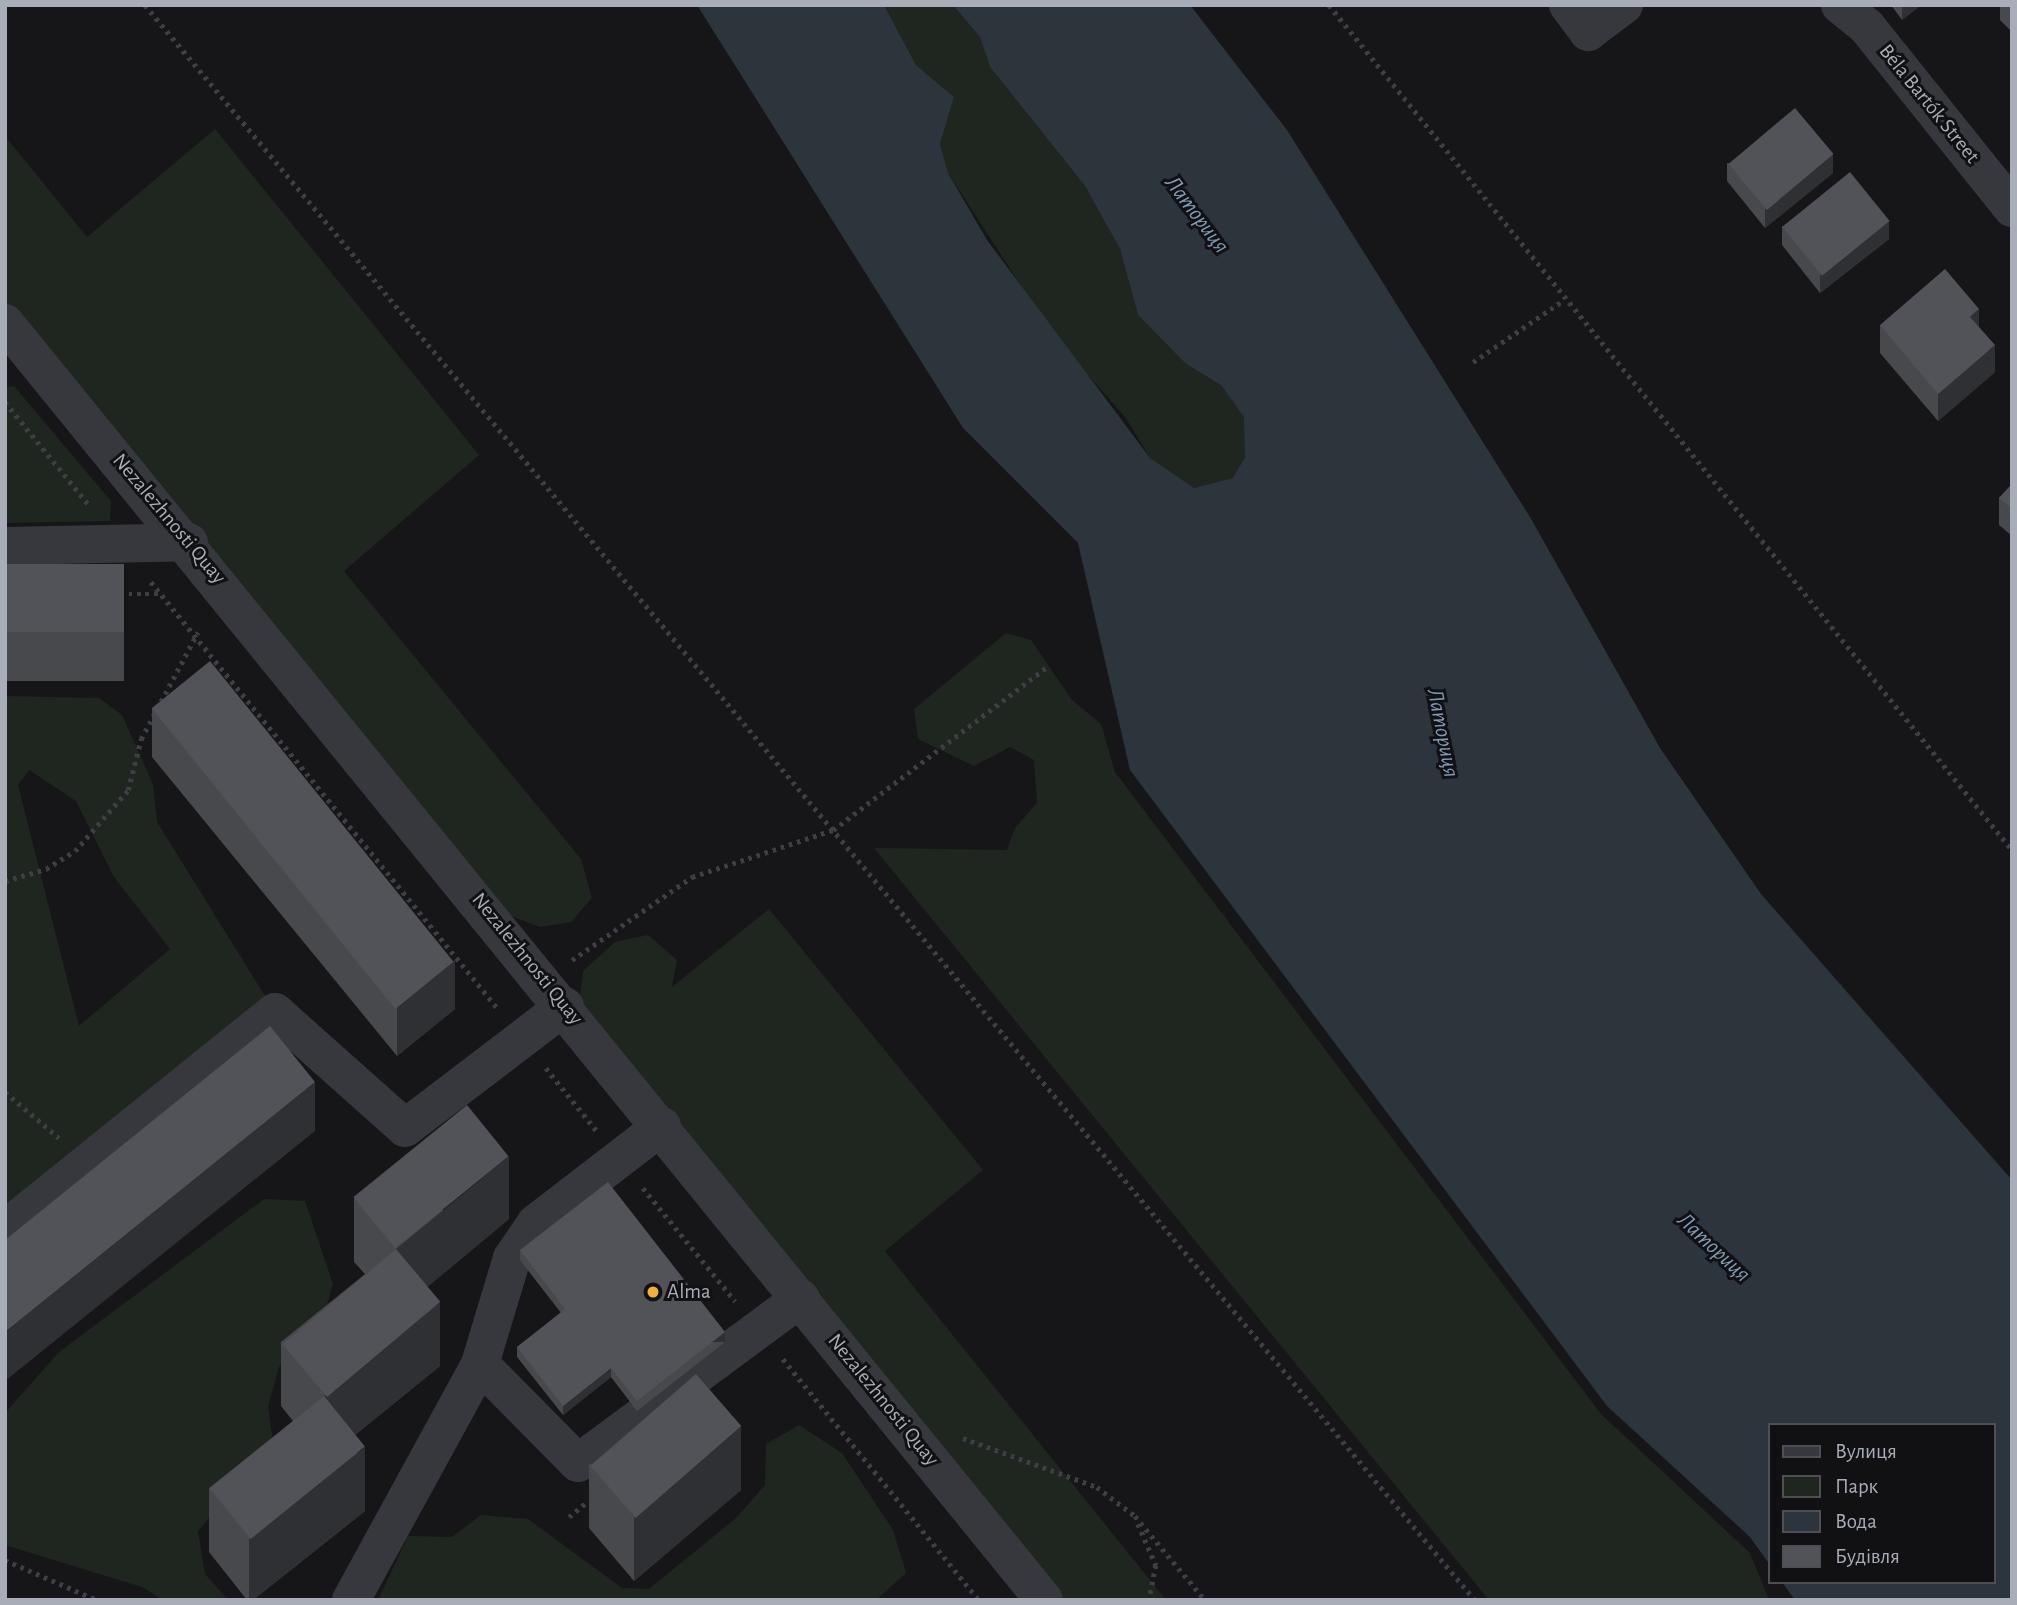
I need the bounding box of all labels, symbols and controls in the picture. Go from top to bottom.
street label: Béla Bartók Street [1873,39,1985,169]
water label: Латориця [1158,171,1234,259]
street label: Nezalezhnosti Quay [107,449,231,589]
water label: Латориця [1420,686,1464,780]
street label: Nezalezhnosti Quay [466,888,588,1030]
water label: Латориця [1671,1207,1755,1289]
place label: Alma [667,1279,711,1305]
marker: Alma [645,1284,661,1300]
street label: Nezalezhnosti Quay [822,1329,944,1471]
legend [1769,1423,1996,1584]
text: Вулиця [1835,1441,1897,1462]
text: Парк [1835,1476,1878,1497]
text: Вода [1835,1511,1877,1532]
text: Будівля [1835,1546,1900,1567]

